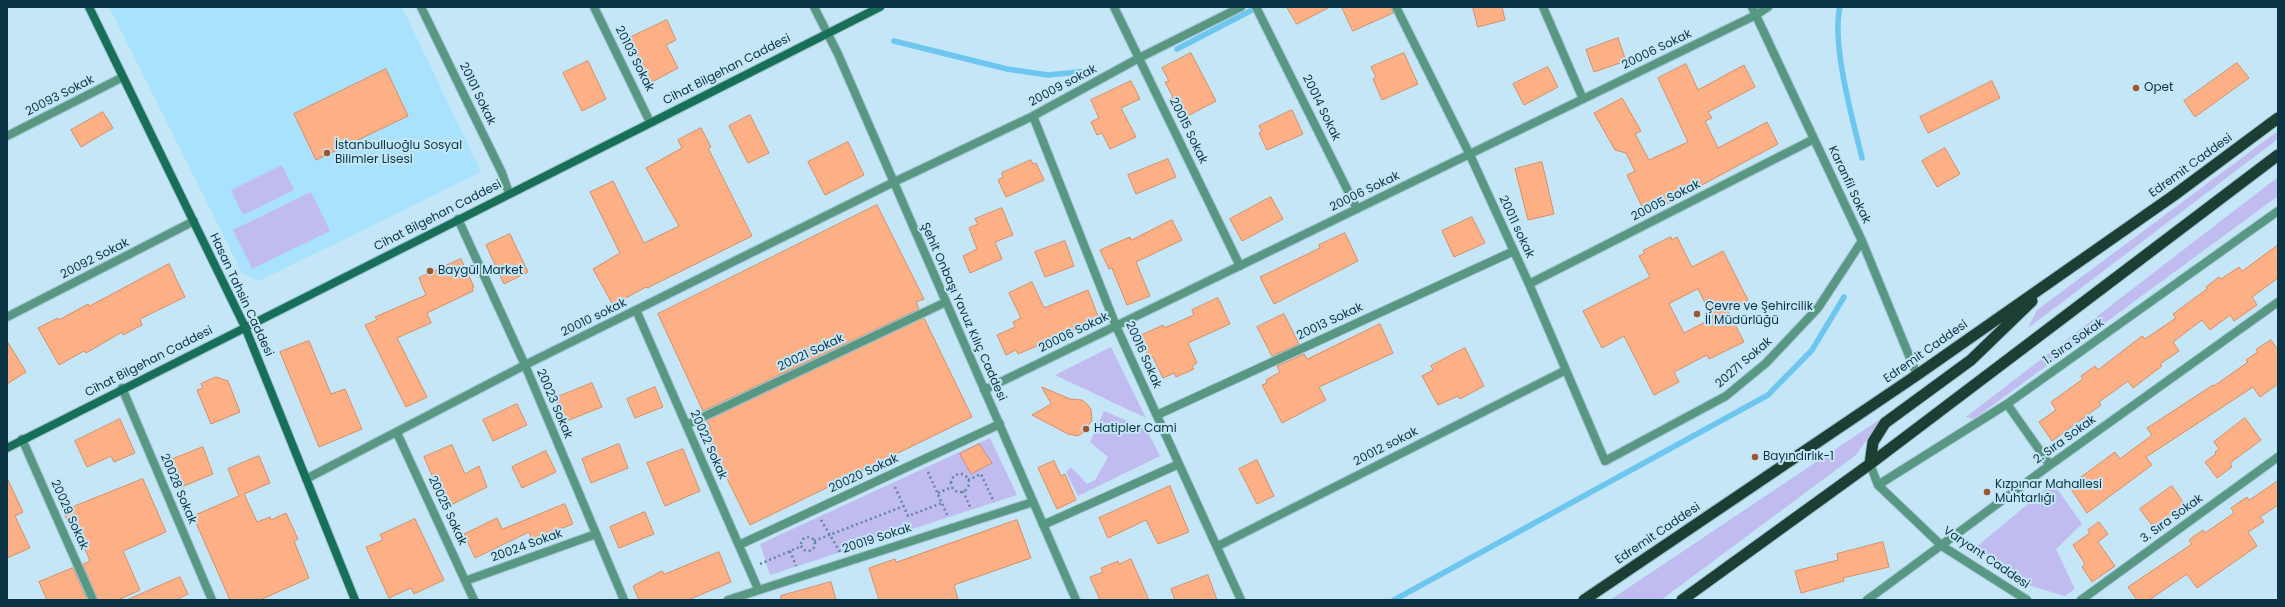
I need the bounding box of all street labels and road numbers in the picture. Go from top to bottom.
street label: 20103 Sokak [611,24,657,94]
street label: 20006 Sokak [1620,27,1694,73]
street label: Cihat Bilgehan Caddesi [661,32,793,108]
street label: 20101 Sokak [456,60,498,128]
street label: 20009 sokak [1027,62,1099,110]
street label: 20093 Sokak [23,73,97,119]
street label: 20014 Sokak [1299,73,1343,143]
street label: 20015 Sokak [1166,96,1210,166]
street label: Edremit Caddesi [2147,131,2235,201]
street label: Karanfil Sokak [1825,144,1873,226]
street label: 20006 Sokak [1328,169,1402,215]
street label: 20005 Sokak [1629,177,1703,225]
street label: Cihat Bilgehan Caddesi [372,178,504,254]
street label: 20011 sokak [1495,193,1537,261]
street label: Şehit Onbaşı Yavuz Kılıç Caddesi [917,221,1009,403]
street label: Hasan Tahsin Caddesi [206,231,276,359]
street label: 20092 Sokak [58,236,132,282]
street label: 20010 sokak [559,296,629,340]
street label: 20013 Sokak [1295,300,1365,344]
street label: 20006 Sokak [1037,310,1111,356]
street label: 1. Sıra Sokak [2041,316,2107,368]
street label: Edremit Caddesi [1881,318,1971,386]
street label: 20016 Sokak [1122,319,1164,391]
street label: Cihat Bilgehan Caddesi [83,324,215,400]
street label: 20021 Sokak [776,331,846,375]
street label: 20271 Sokak [1713,335,1775,391]
street label: 20023 Sokak [533,367,575,441]
street label: 20022 Sokak [686,408,730,482]
street label: 2. Sıra Sokak [2031,413,2099,467]
street label: 20012 sokak [1351,425,1421,469]
street label: 20028 Sokak [157,452,199,526]
street label: 20020 Sokak [827,452,901,496]
street label: 20025 Sokak [425,474,469,548]
street label: 20029 Sokak [47,478,91,552]
street label: 3. Sıra Sokak [2138,491,2206,547]
street label: Edremit Caddesi [1613,500,1703,568]
street label: 20019 Sokak [841,521,913,557]
street label: Varyant Caddesi [1940,524,2032,592]
street label: 20024 Sokak [489,526,565,566]

